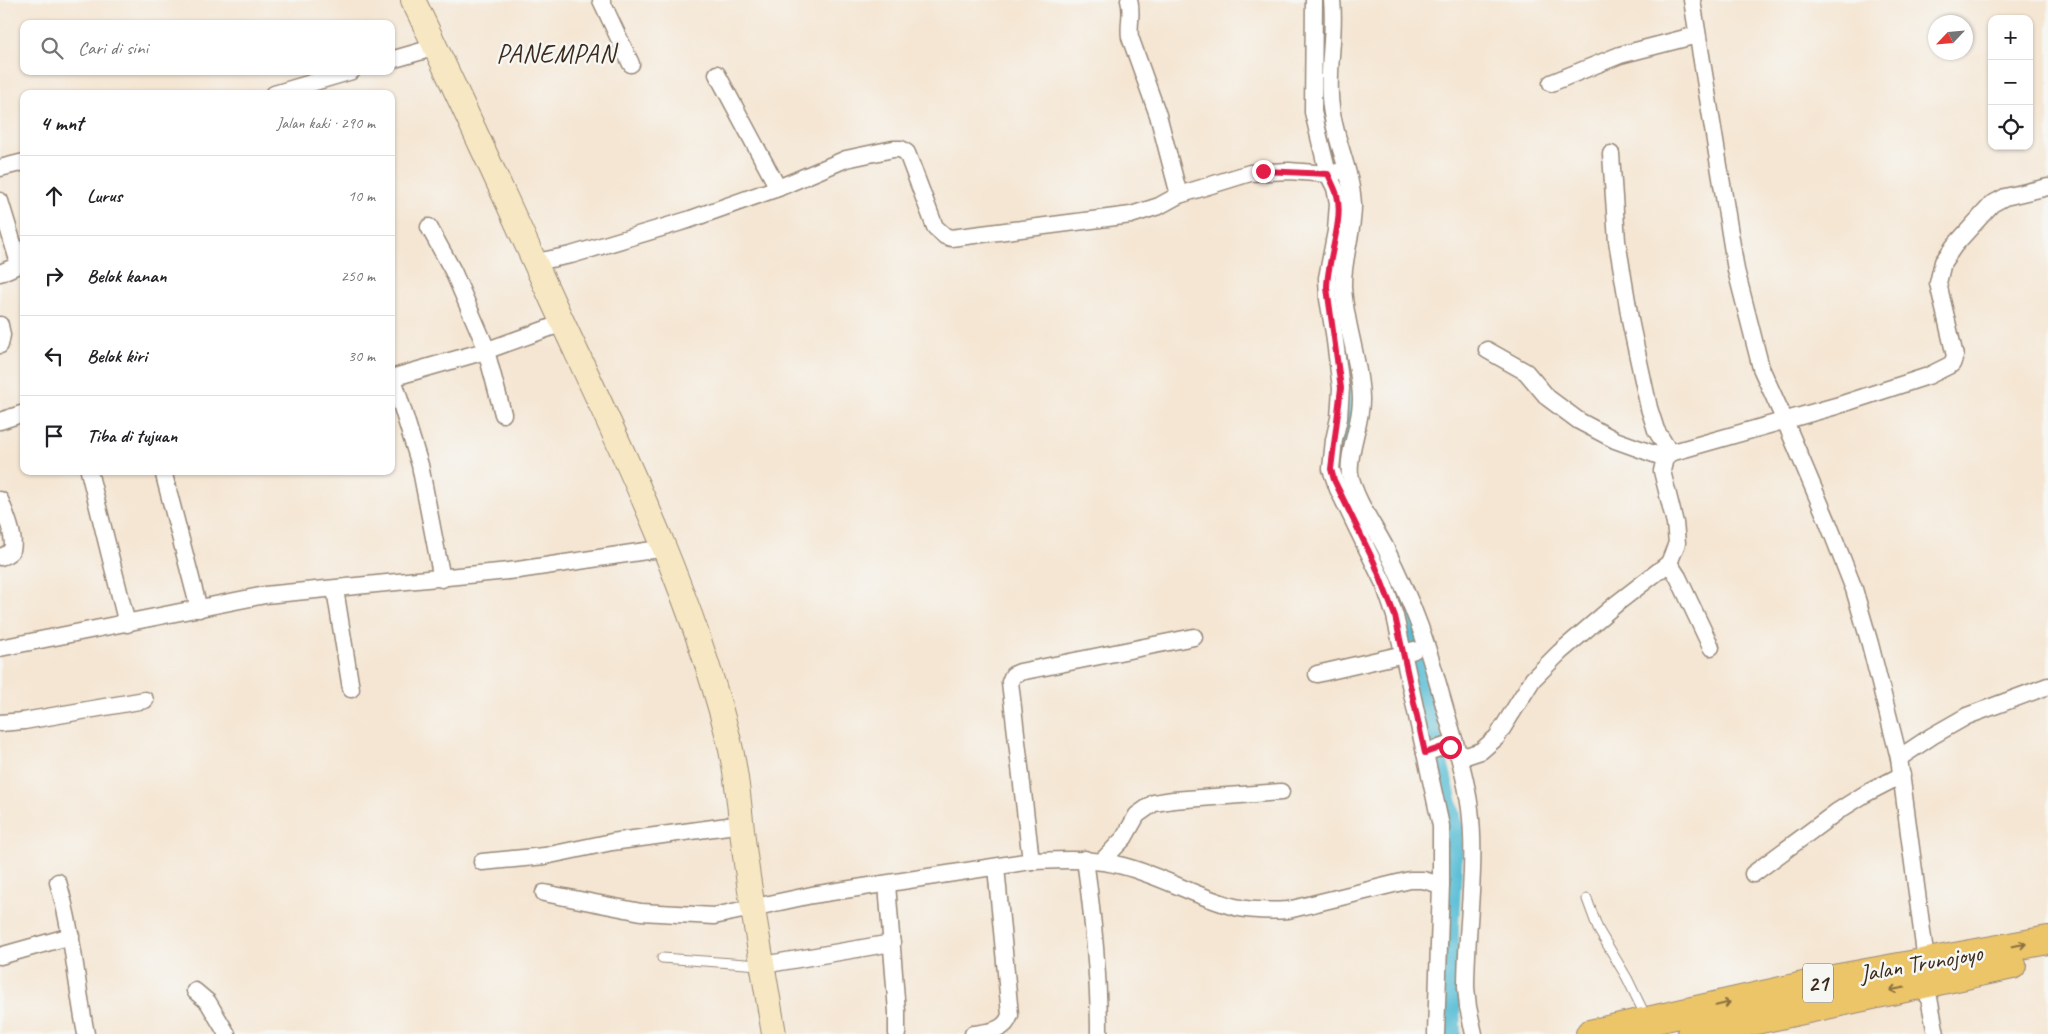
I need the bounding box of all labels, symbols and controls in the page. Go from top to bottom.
north arrow [1928,15,1973,60]
map controls [1988,15,2033,150]
button: + [1988,15,2033,60]
search box [20,20,395,75]
icon: search [38,34,66,62]
text: Cari di sini [78,36,148,60]
district label: PANEMPAN [496,37,619,70]
button: − [1988,60,2033,105]
button: locate [1988,105,2033,150]
text: 4 mnt [40,110,83,136]
text: Jalan kaki · 290 m [277,113,375,133]
route end [1252,160,1275,183]
icon: ahead [40,182,68,210]
text: Lurus [87,184,122,208]
text: 10 m [348,186,375,206]
icon: right [40,262,68,290]
text: Belok kanan [87,264,166,288]
text: 250 m [341,266,375,286]
icon: left [40,342,68,370]
text: Belok kiri [87,344,147,368]
text: 30 m [348,346,375,366]
icon: arrive [40,422,68,450]
text: Tiba di tujuan [87,424,177,448]
route start [1439,736,1462,759]
street label: Jalan Trunojoyo [1856,937,1986,989]
one-way arrow [2011,940,2027,950]
road number: 21 [1803,964,1833,1002]
one-way arrow [1890,985,1906,994]
one-way arrow [1714,999,1730,1008]

